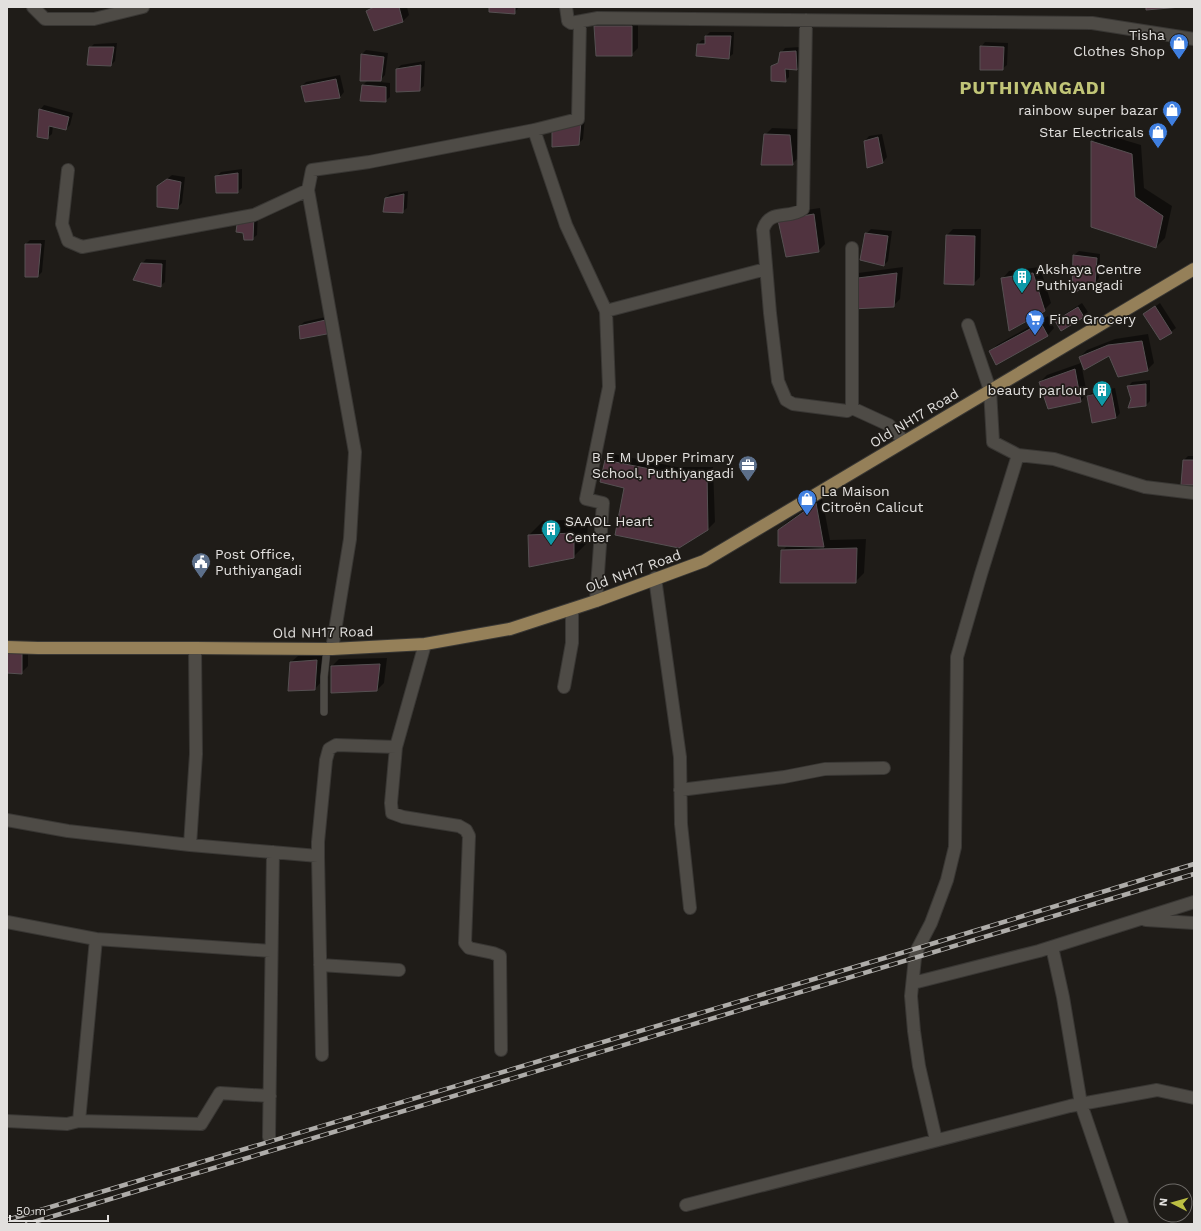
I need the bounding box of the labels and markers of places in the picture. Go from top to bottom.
place label: Tisha Clothes Shop [1073,27,1165,59]
shop icon: Tisha Clothes Shop [1168,32,1190,60]
shop icon: rainbow super bazar [1161,99,1183,127]
place label: rainbow super bazar [1018,102,1158,118]
shop icon: Star Electricals [1147,121,1169,149]
place label: Star Electricals [1039,124,1144,140]
place label: Akshaya Centre Puthiyangadi [1036,261,1142,293]
building icon: Akshaya Centre Puthiyangadi [1011,266,1033,294]
supermarket icon: Fine Grocery [1024,308,1046,336]
place label: Fine Grocery [1049,311,1136,327]
building icon: beauty parlour [1091,379,1113,407]
place label: beauty parlour [988,382,1088,398]
place label: B E M Upper Primary School, Puthiyangadi [592,449,735,481]
office icon: B E M Upper Primary School, Puthiyangadi [737,454,759,482]
place label: La Maison Citroën Calicut [821,483,924,515]
shop icon: La Maison Citroën Calicut [796,488,818,516]
place label: SAAOL Heart Center [565,513,653,545]
building icon: SAAOL Heart Center [540,518,562,546]
place label: Post Office, Puthiyangadi [215,546,302,578]
public building icon: Post Office, Puthiyangadi [190,551,212,579]

